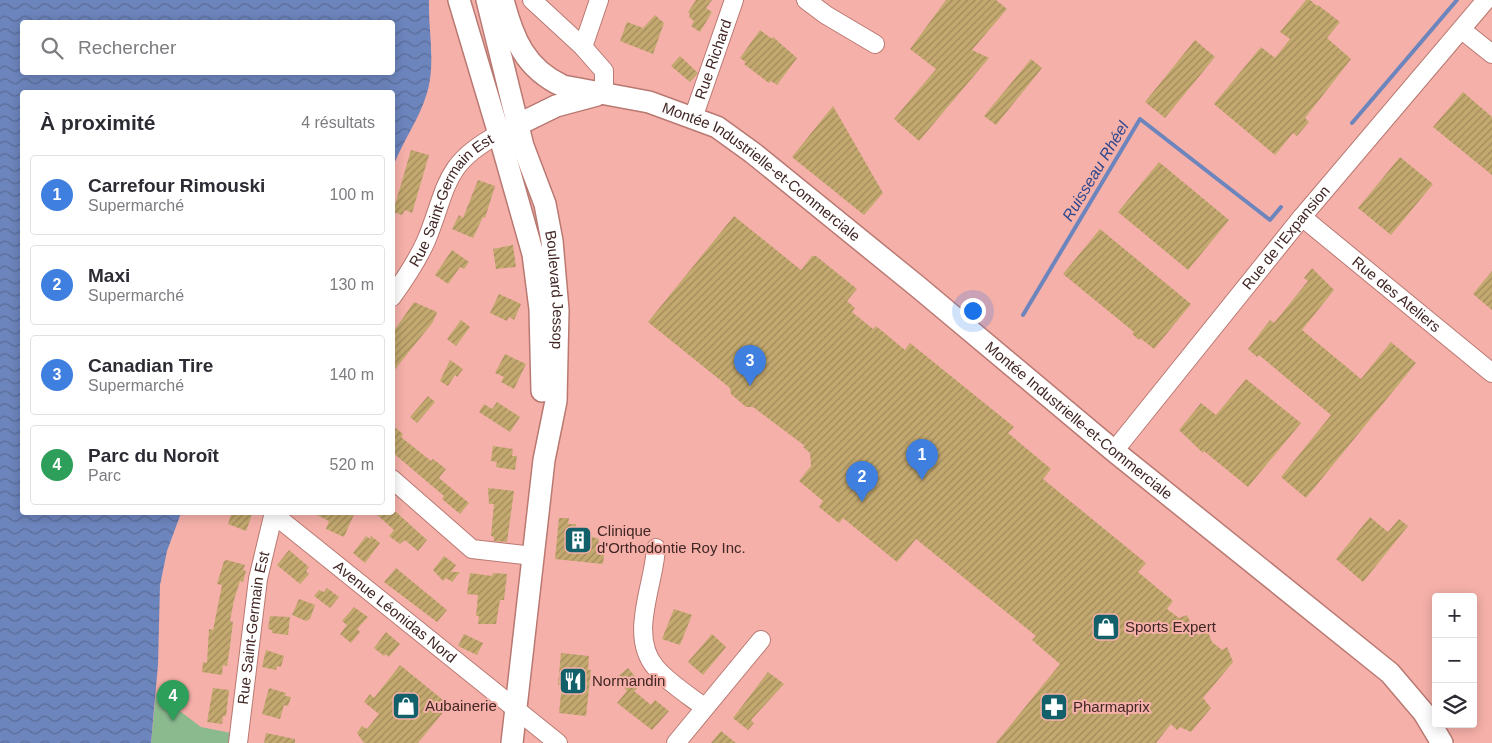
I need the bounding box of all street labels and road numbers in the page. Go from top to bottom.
street label: Rue Richard [691,17,735,101]
street label: Montée Industrielle-et-Commerciale [660,99,864,245]
street label: Rue Saint-Germain Est [405,130,497,270]
street label: Rue de l'Expansion [1238,182,1333,293]
street label: Boulevard Jessop [542,229,567,350]
street label: Rue des Ateliers [1349,253,1444,335]
street label: Montée Industrielle-et-Commerciale [982,338,1176,503]
street label: Rue Saint-Germain Est [234,549,272,705]
street label: Avenue Léonidas Nord [331,557,460,666]

